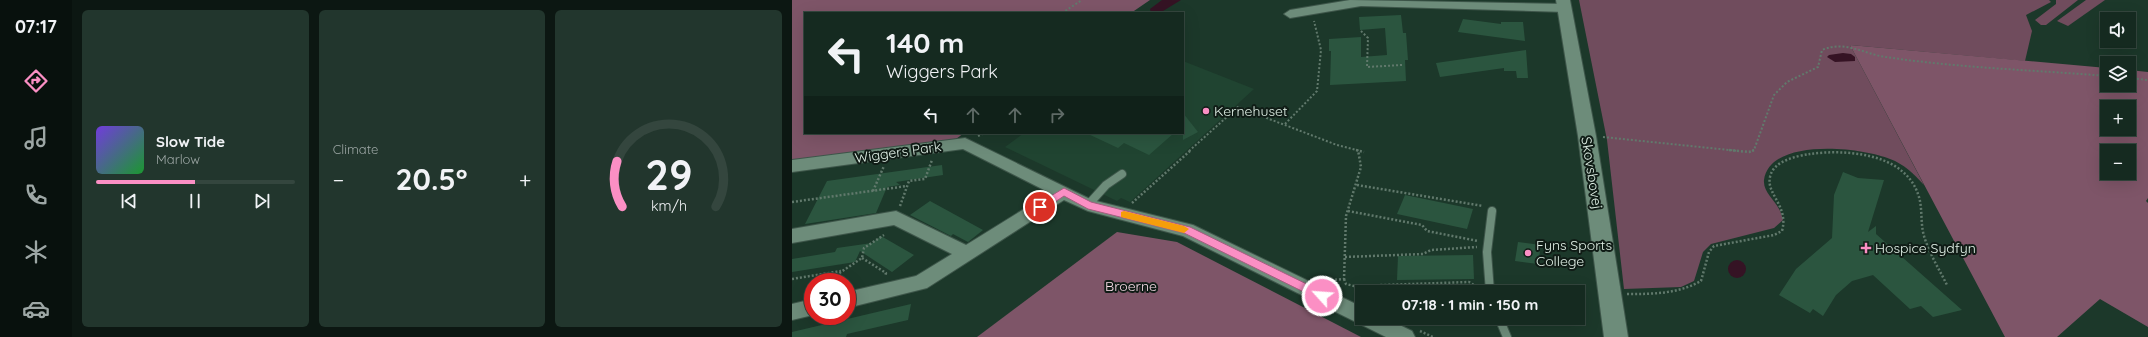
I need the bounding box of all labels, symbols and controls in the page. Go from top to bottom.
map controls [2100,12,2136,180]
button: sound [2100,12,2136,48]
text: 07:17 [15,15,57,38]
text: 140 m [886,25,964,60]
icon: left [820,28,872,80]
button: layers [2100,56,2136,92]
text: Wiggers Park [886,60,998,83]
icon: directions [22,67,50,95]
button: + [2100,100,2136,136]
place label: Kernehuset [1214,102,1288,120]
icon: left [920,104,942,126]
icon: ahead [962,104,984,126]
icon: ahead [1004,104,1026,126]
icon: right [1046,104,1068,126]
marker: Kernehuset [1201,106,1211,116]
icon: music [22,124,50,152]
text: Slow Tide [156,132,225,151]
street label: Skovsbovej [1577,135,1607,211]
street label: Wiggers Park [854,137,942,167]
text: Climate [333,141,378,157]
button: − [2100,144,2136,180]
text: 29 [645,147,692,199]
text: Marlow [156,151,200,167]
text: 20.5° [395,160,468,198]
text: − [333,166,344,194]
text: + [519,166,531,194]
icon: phone [22,181,50,209]
icon: previous [118,190,140,212]
icon: pause [184,190,206,212]
icon: next [251,190,273,212]
pin [1023,190,1057,224]
text: km/h [651,196,687,214]
icon: arrive [1029,196,1051,218]
place label: Fyns Sports College [1536,236,1612,270]
icon: climate [22,238,50,266]
place label: Hospice Sydfyn [1875,239,1976,257]
marker: Hospice Sydfyn [1860,242,1872,254]
marker: Fyns Sports College [1523,248,1533,258]
speed limit sign: 30 [804,273,856,325]
position arrow [1301,275,1343,317]
park label: Broerne [1105,277,1157,295]
icon: car [22,295,50,323]
text: 07:18 · 1 min · 150 m [1402,295,1538,314]

